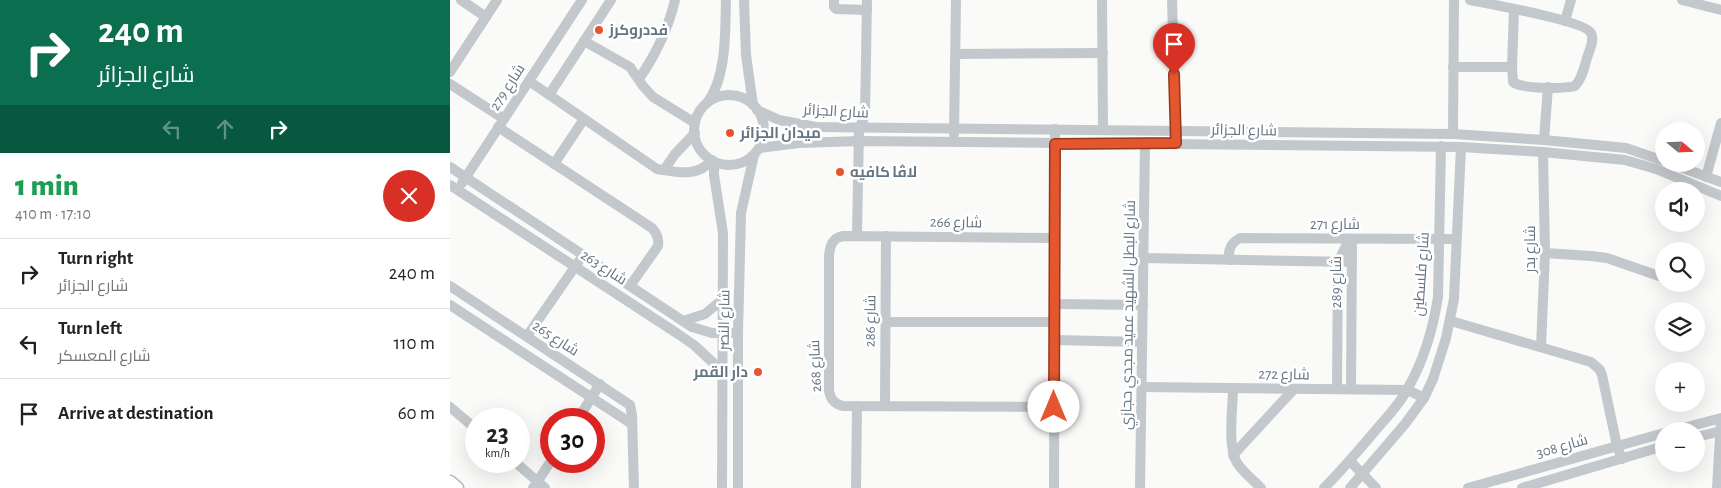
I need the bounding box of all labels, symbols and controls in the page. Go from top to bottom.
text: 240 m [98,14,184,49]
icon: right [15,20,80,85]
place label: فددروكرز [608,23,668,39]
pin [1153,23,1195,74]
marker: فددروكرز [593,24,605,36]
icon: arrive [1160,30,1188,58]
street label: شارع 279 [486,61,530,115]
text: شارع الجزائر [98,64,194,86]
street label: شارع الجزائر [802,101,869,124]
icon: left [158,115,186,143]
icon: ahead [211,115,239,143]
icon: right [264,115,292,143]
street label: شارع الجزائر [1210,121,1277,142]
north arrow [1655,122,1705,172]
map controls [1655,122,1705,472]
place label: ميدان الجزائر [739,126,821,142]
marker: ميدان الجزائر [724,127,736,139]
place label: لاڤا كافيه [850,164,917,180]
marker: لاڤا كافيه [834,166,846,178]
button: close [383,170,435,222]
text: 1 min [15,171,79,201]
button: sound [1655,182,1705,232]
street label: شارع البطل الشهيد عميد مجدي حجازي [1118,200,1142,430]
text: 410 m · 17:10 [15,206,91,222]
street label: شارع 266 [930,214,982,233]
street label: شارع 271 [1310,216,1360,235]
street label: شارع بدر [1522,225,1541,274]
street label: شارع فلسطين [1410,231,1435,317]
button: search [1655,242,1705,292]
street label: شارع 263 [576,246,630,290]
text: Turn right [58,249,133,268]
street label: شارع 289 [1328,256,1347,308]
icon: right [15,260,43,288]
text: 240 m [389,264,435,283]
text: شارع الجزائر [58,278,128,294]
street label: شارع النصر [715,289,736,352]
street label: شارع 286 [862,295,881,347]
button: layers [1655,302,1705,352]
street label: شارع 265 [528,317,582,361]
text: Turn left [58,319,122,338]
icon: left [15,330,43,358]
text: 110 m [394,334,435,353]
street label: شارع 268 [806,339,827,393]
text: شارع المعسكر [58,348,150,364]
button: + [1655,362,1705,412]
place label: دار القمر [692,365,748,381]
marker: دار القمر [752,366,764,378]
street label: شارع 272 [1258,366,1310,385]
position arrow [1027,380,1079,432]
icon: arrive [15,400,43,428]
text: Arrive at destination [58,404,214,423]
text: 60 m [398,404,435,423]
speed limit sign: 30 [540,408,605,473]
text: 23 [486,422,509,447]
button: − [1655,422,1705,472]
street label: شارع 308 [1534,431,1590,464]
text: km/h [485,447,510,459]

